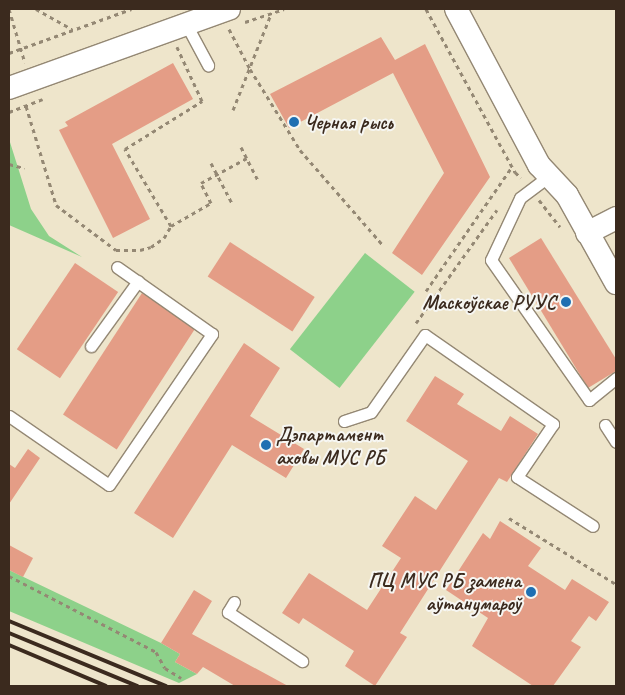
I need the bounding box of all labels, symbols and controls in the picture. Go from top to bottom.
place label: Черная рысь [304,110,391,134]
marker: Черная рысь [288,116,300,128]
place label: Маскоўскае РУУС [422,290,556,314]
marker: Маскоўскае РУУС [560,296,572,308]
place label: Дэпартамент аховы МУС РБ [276,422,385,469]
marker: Дэпартамент аховы МУС РБ [260,439,272,451]
place label: ПЦ МУС РБ замена аўтанумароў [369,568,521,615]
marker: ПЦ МУС РБ замена аўтанумароў [525,586,537,598]

